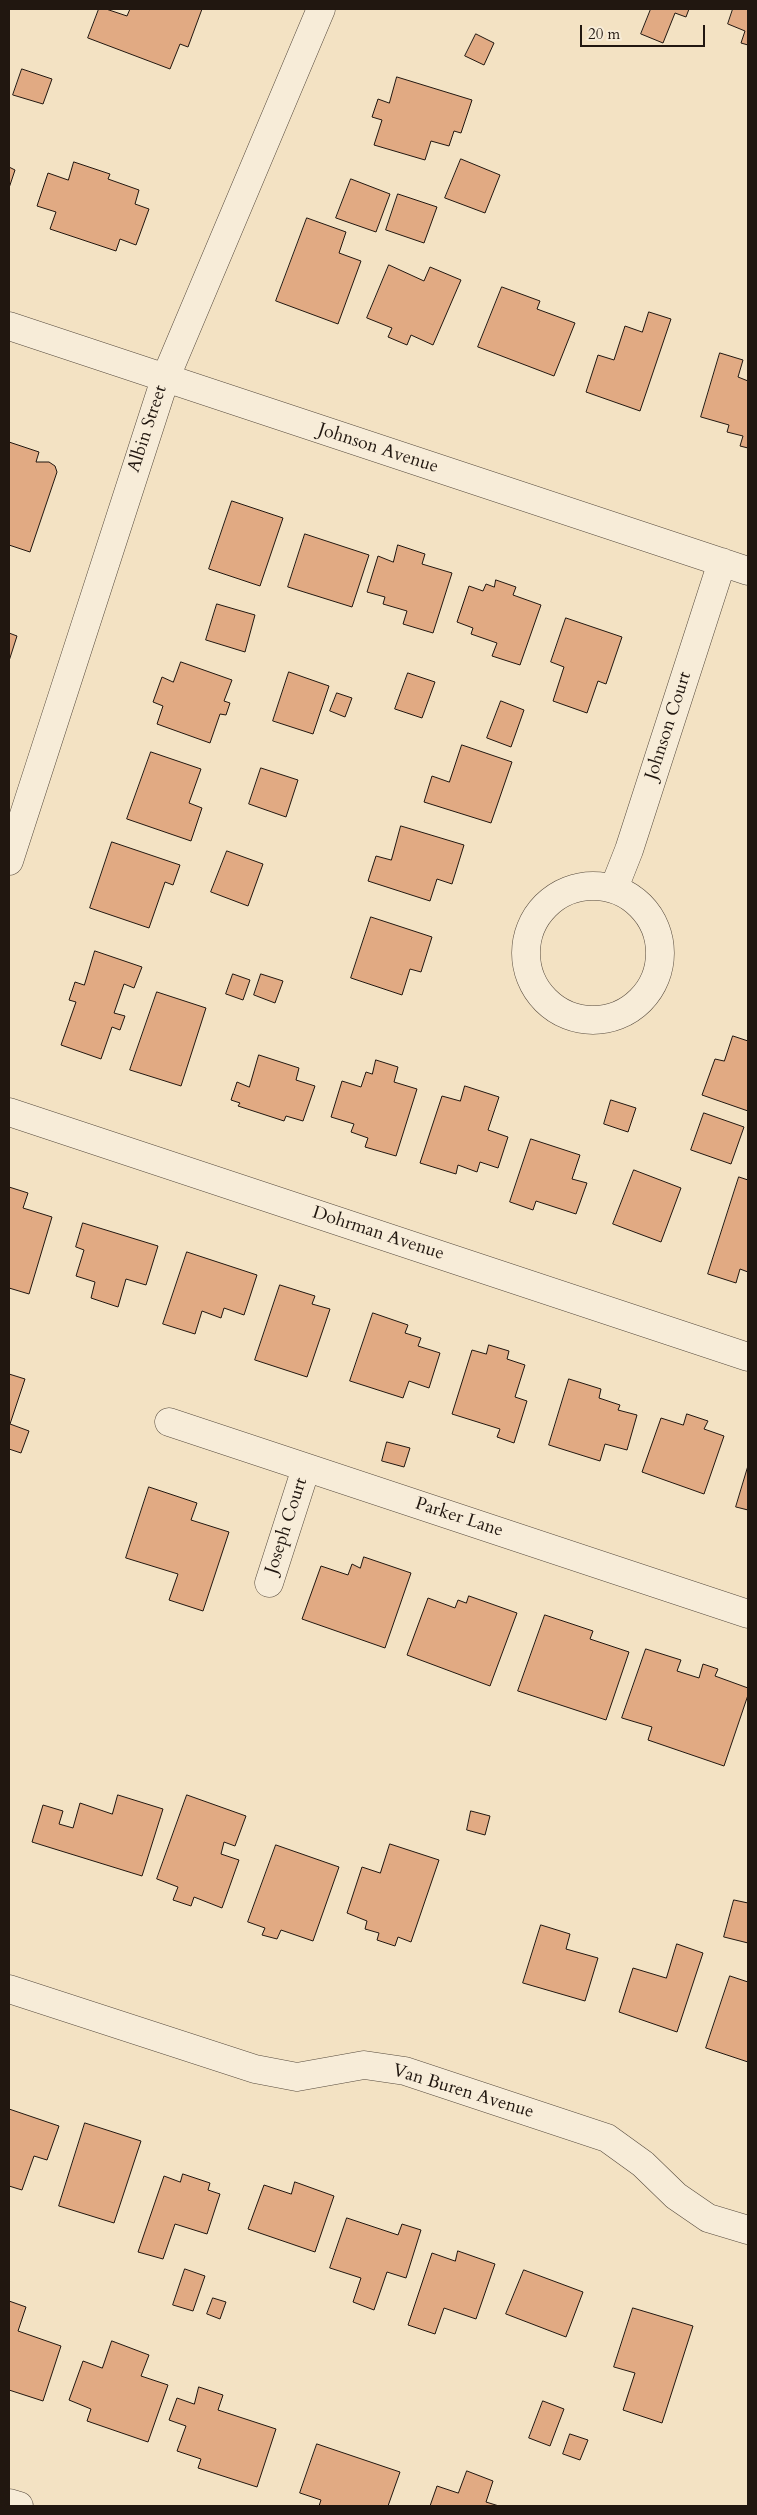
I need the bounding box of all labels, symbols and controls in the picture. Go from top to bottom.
scale bar [582,15,707,47]
text: 20 m [588,24,620,44]
street label: Albin Street [124,383,172,475]
street label: Johnson Avenue [315,419,441,479]
street label: Johnson Court [641,669,697,783]
street label: Dohrman Avenue [309,1203,447,1265]
street label: Joseph Court [261,1475,313,1577]
street label: Parker Lane [412,1494,506,1542]
street label: Van Buren Avenue [390,2060,536,2124]

